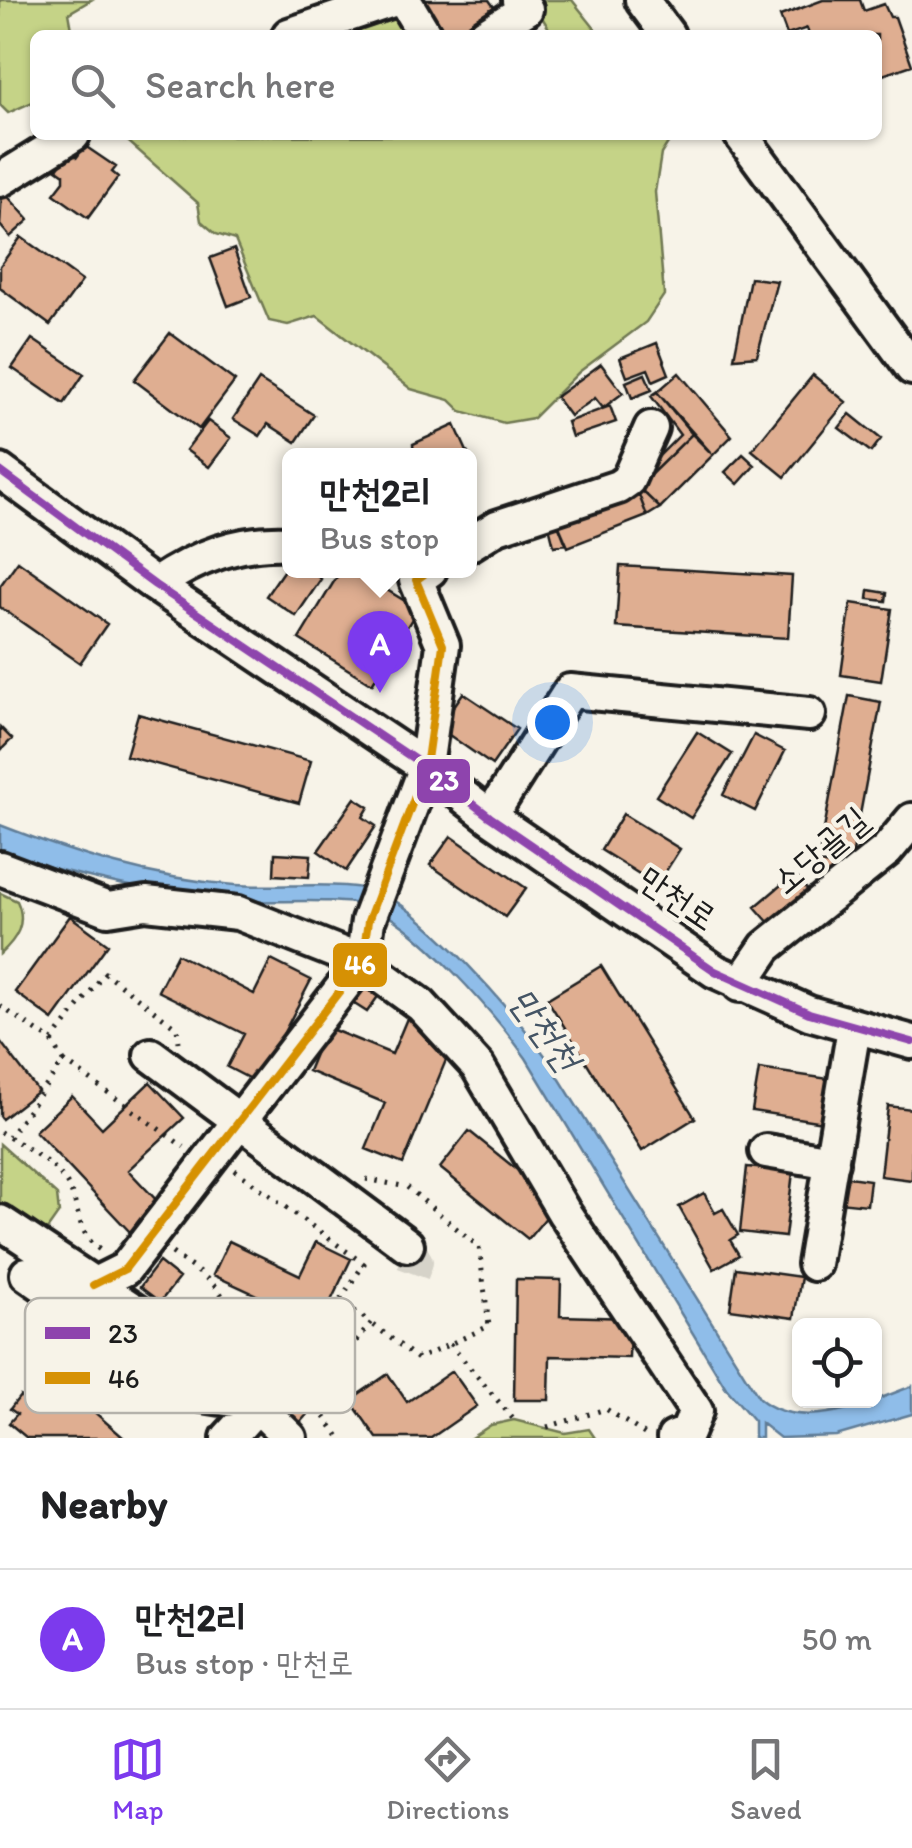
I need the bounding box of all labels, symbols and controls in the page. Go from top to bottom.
search box [30,30,882,140]
icon: search [65,58,120,113]
text: Search here [145,62,336,108]
popup [282,448,477,578]
text: 만천2리 [320,470,432,516]
text: Bus stop [320,519,439,557]
pin: A [348,610,412,693]
your location [527,697,578,748]
line badge: 23 [415,757,472,805]
text: 23 [429,763,459,797]
street label: 소당골길 [763,798,877,902]
street label: 만천로 [631,857,725,939]
line badge: 46 [331,941,389,989]
text: 46 [344,947,376,981]
water label: 만천천 [499,978,593,1082]
legend [25,1298,355,1413]
text: 23 [108,1316,138,1350]
map controls [792,1318,882,1408]
button: locate [792,1318,882,1408]
text: 46 [108,1361,140,1395]
text: Nearby [40,1478,167,1529]
text: 만천2리 [135,1595,247,1641]
text: A [62,1620,83,1658]
text: 50 m [801,1620,872,1658]
text: Bus stop · 만천로 [135,1644,354,1682]
tab: Map [110,1732,165,1826]
tab: Directions [386,1732,509,1826]
tab: Saved [730,1732,802,1826]

